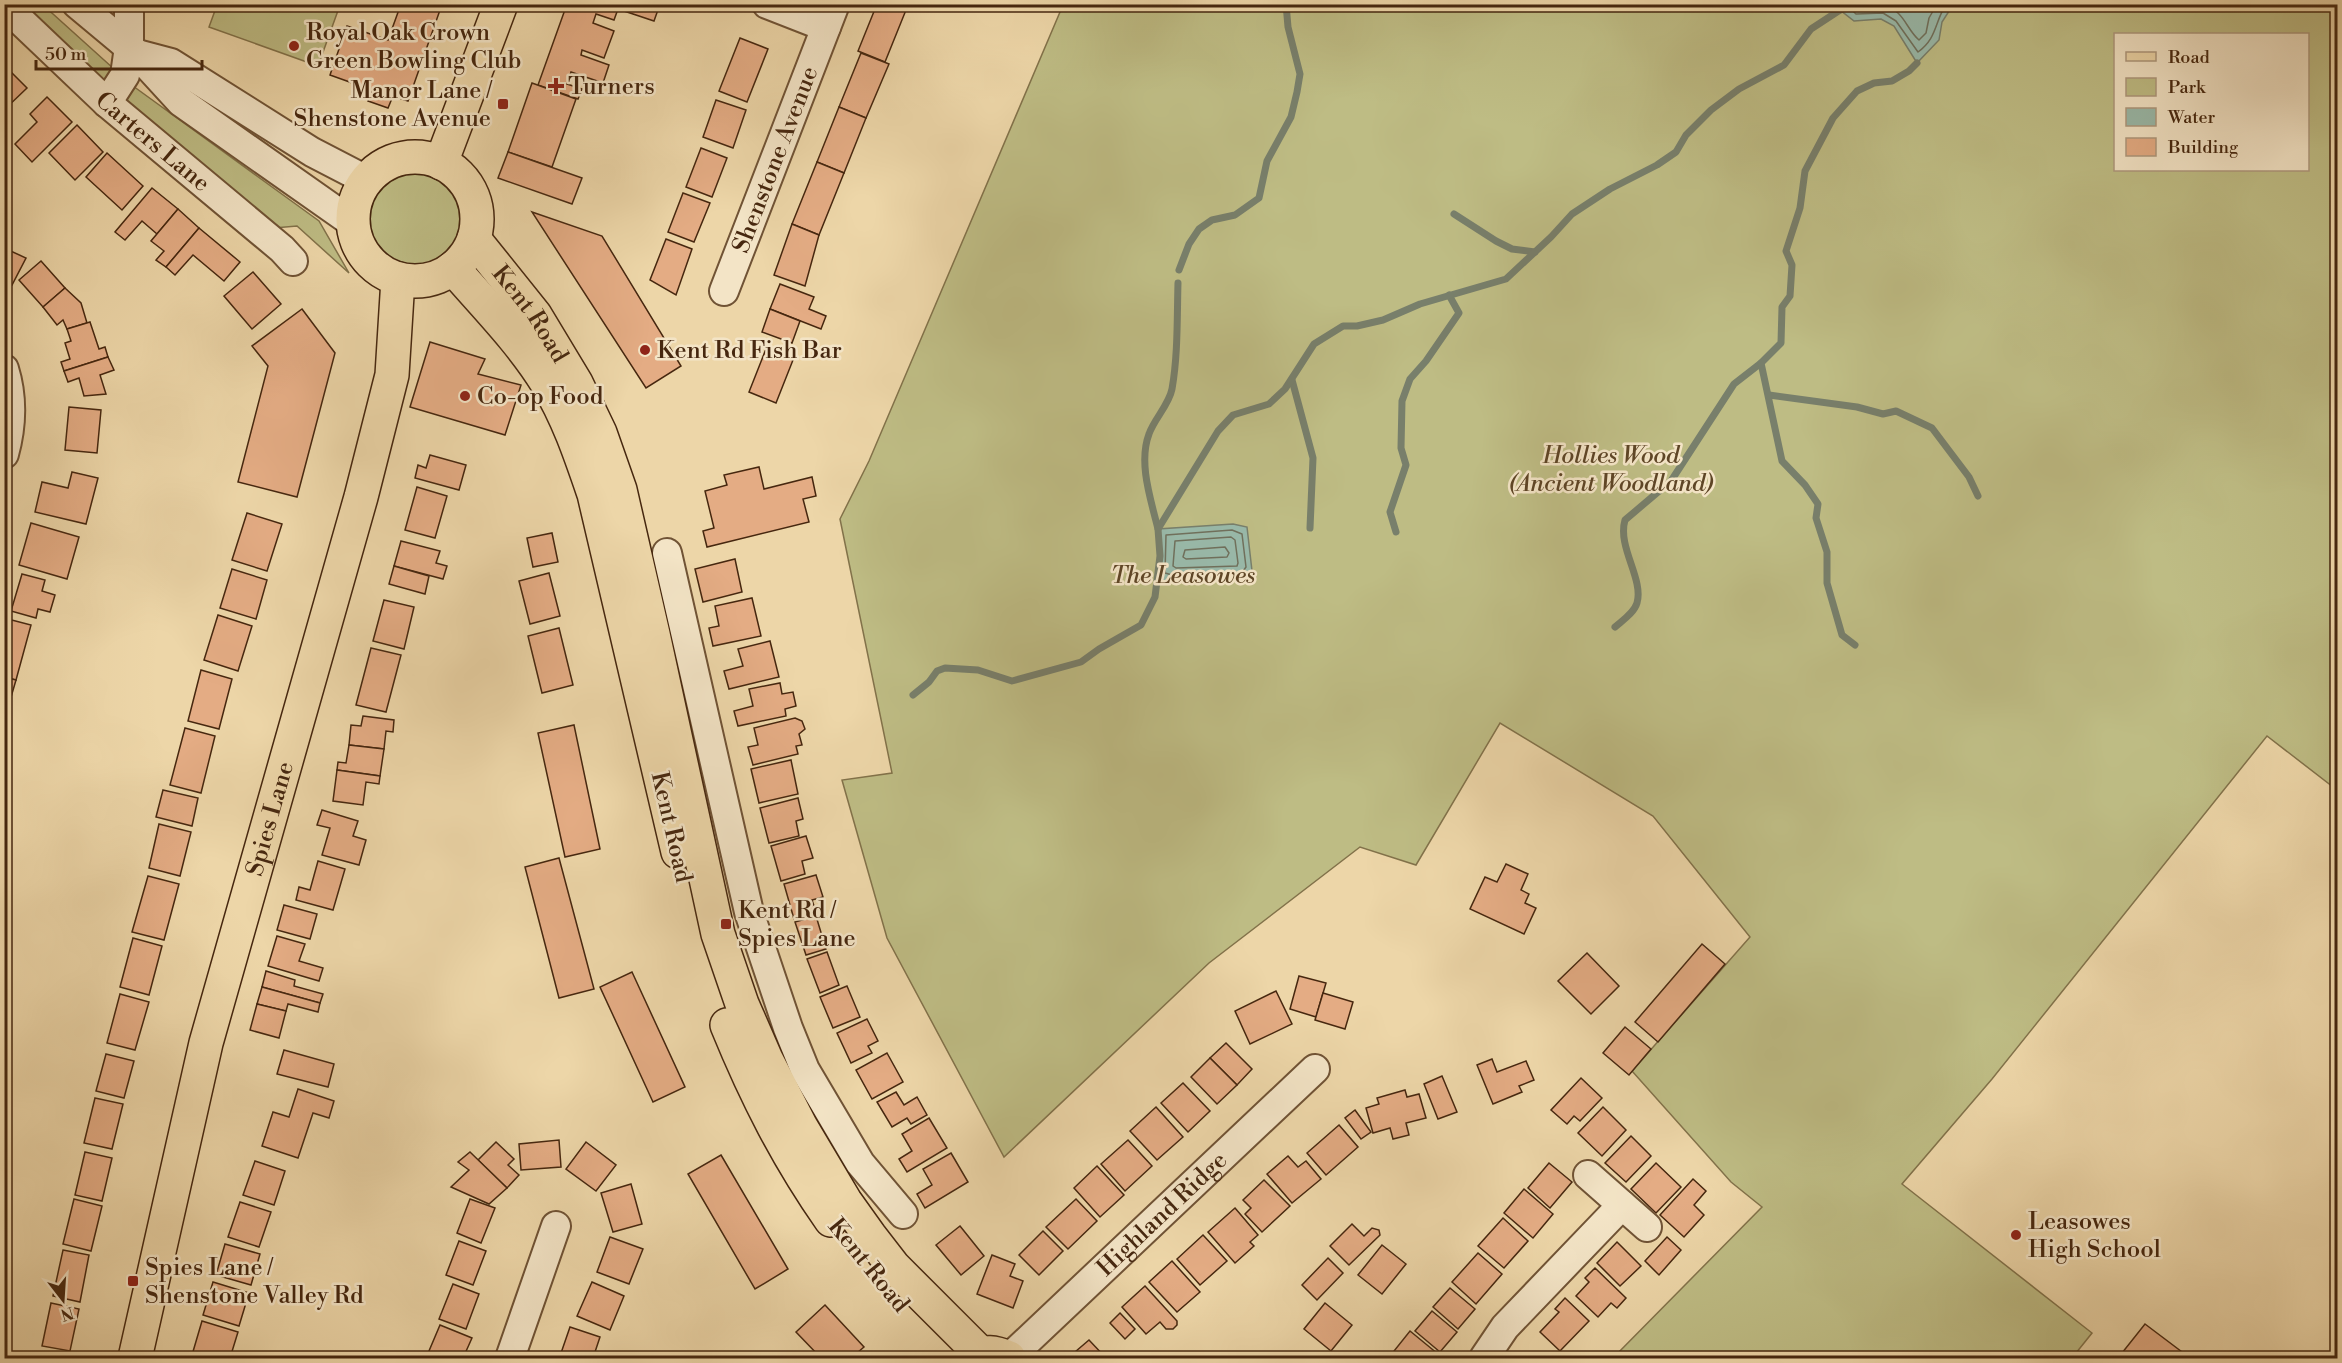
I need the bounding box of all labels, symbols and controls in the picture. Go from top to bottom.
place label: Royal Oak Crown Green Bowling Club [306,18,521,76]
scale bar [36,33,202,71]
legend [2114,33,2309,171]
marker: Royal Oak Crown Green Bowling Club [287,39,301,53]
text: 50 m [45,43,87,66]
text: Road [2168,46,2211,69]
street label: Shenstone Avenue [726,62,825,257]
place label: Turners [568,72,655,102]
place label: Manor Lane / Shenstone Avenue [294,76,492,134]
text: Park [2168,76,2207,99]
marker: Turners [549,79,563,93]
street label: Carters Lane [88,86,216,199]
marker: Manor Lane / Shenstone Avenue [496,97,510,111]
text: Water [2167,106,2216,129]
text: Building [2167,136,2239,159]
street label: Kent Road [485,259,575,369]
place label: Kent Rd Fish Bar [657,336,842,366]
marker: Kent Rd Fish Bar [638,343,652,357]
place label: Co-op Food [477,382,604,412]
marker: Co-op Food [458,389,472,403]
park label: Hollies Wood (Ancient Woodland) [1509,441,1713,499]
park label: The Leasowes [1111,561,1255,591]
street label: Spies Lane [240,758,301,880]
street label: Kent Road [644,769,698,886]
place label: Kent Rd / Spies Lane [738,896,856,954]
marker: Kent Rd / Spies Lane [719,917,733,931]
street label: Highland Ridge [1091,1146,1234,1283]
place label: Leasowes High School [2028,1207,2161,1265]
street label: Kent Road [821,1212,916,1319]
marker: Leasowes High School [2009,1228,2023,1242]
place label: Spies Lane / Shenstone Valley Rd [145,1253,364,1311]
north arrow [33,1270,93,1330]
marker: Spies Lane / Shenstone Valley Rd [126,1274,140,1288]
text: N [58,1302,76,1325]

